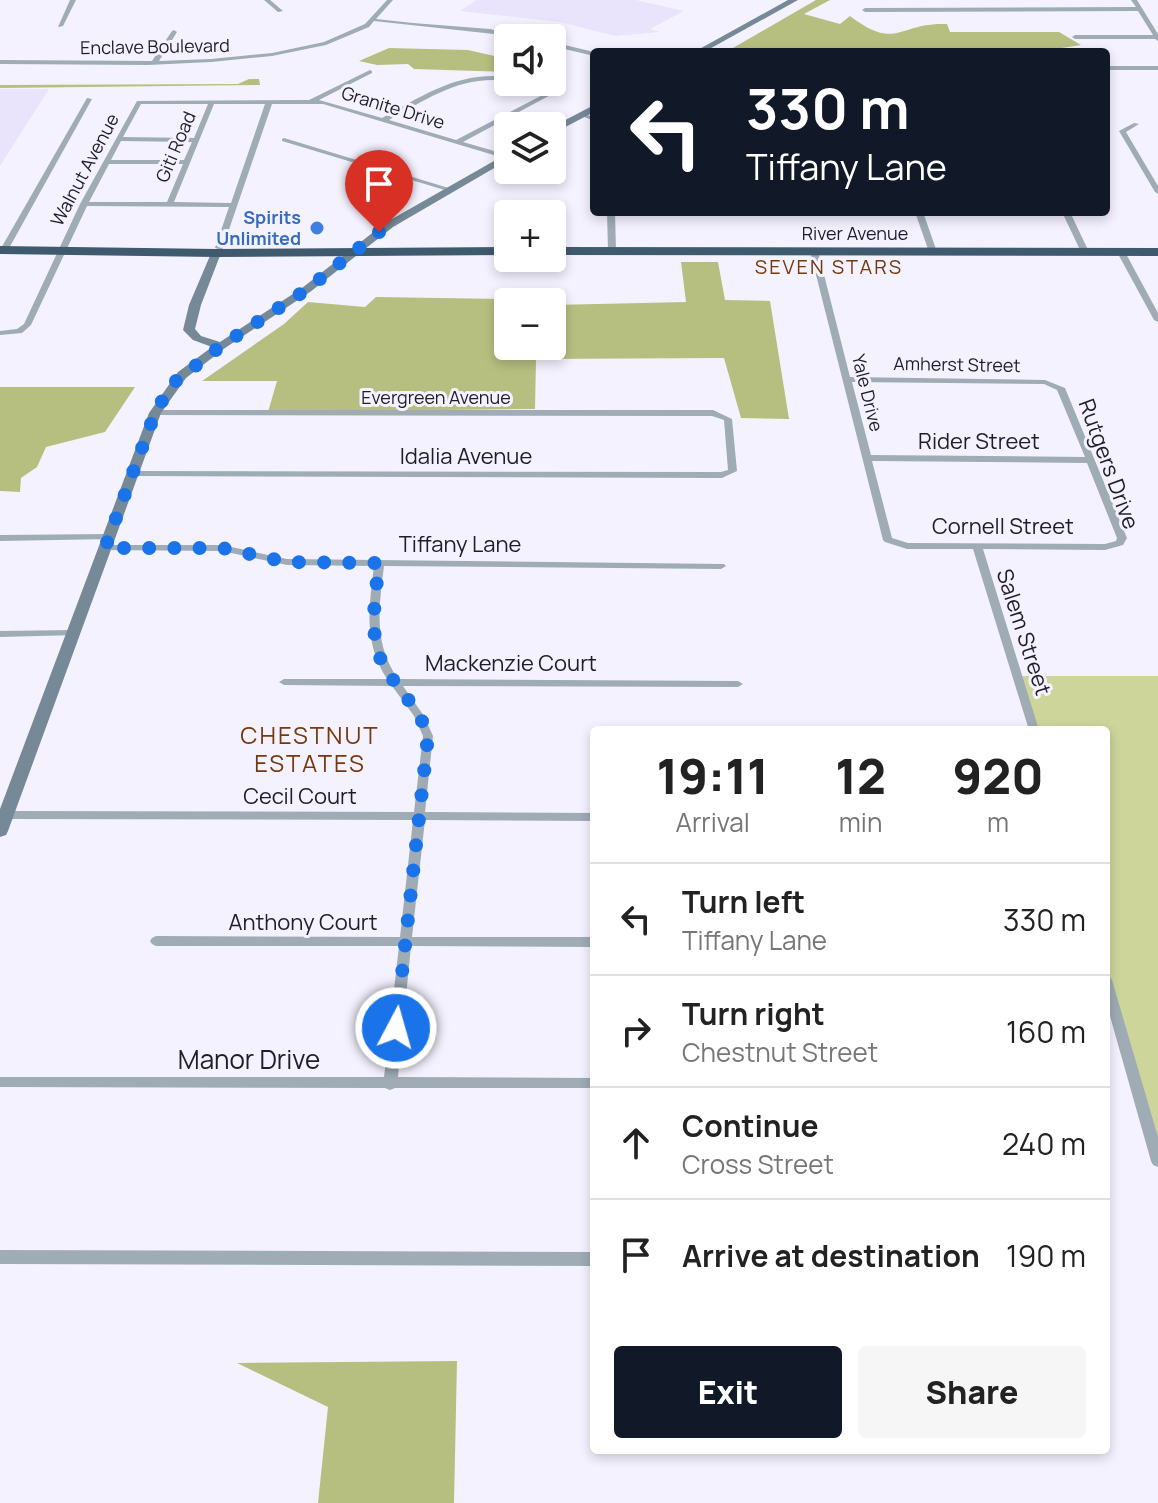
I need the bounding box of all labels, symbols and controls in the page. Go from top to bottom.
map controls [494,24,566,360]
button: sound [494,24,566,96]
street label: Enclave Boulevard [80,33,230,59]
text: 330 m [746,69,910,146]
street label: Granite Drive [339,80,448,134]
icon: left [614,80,718,184]
street label: Giti Road [149,108,201,186]
street label: Walnut Avenue [44,109,124,230]
button: layers [494,112,566,184]
text: Tiffany Lane [746,142,947,191]
pin [345,150,413,232]
icon: arrive [357,162,401,206]
button: + [494,200,566,272]
place label: Spirits Unlimited [216,205,301,250]
marker: Spirits Unlimited [308,219,326,237]
street label: River Avenue [802,221,908,245]
district label: SEVEN STARS [755,253,903,280]
button: − [494,288,566,360]
street label: Amherst Street [893,351,1021,377]
street label: Yale Drive [847,352,889,434]
street label: Evergreen Avenue [361,385,511,409]
street label: Rutgers Drive [1072,395,1146,533]
street label: Rider Street [918,426,1040,456]
street label: Idalia Avenue [400,441,532,471]
street label: Cornell Street [932,511,1074,541]
street label: Tiffany Lane [399,529,521,559]
street label: Salem Street [989,565,1059,699]
street label: Mackenzie Court [425,648,597,678]
district label: CHESTNUT ESTATES [240,718,380,779]
text: 19:11 [656,743,769,808]
text: 12 [835,743,886,808]
text: 920 [952,743,1044,808]
street label: Cecil Court [243,781,357,811]
text: Arrival [675,804,750,840]
text: min [839,804,882,840]
text: m [987,804,1009,840]
text: Turn left [682,881,805,922]
icon: left [614,897,658,941]
text: 330 m [1003,899,1086,940]
street label: Anthony Court [228,907,378,937]
text: Tiffany Lane [682,922,827,958]
position arrow [354,986,438,1070]
text: Turn right [682,993,825,1034]
icon: right [614,1009,658,1053]
text: 160 m [1006,1011,1086,1052]
text: Chestnut Street [682,1034,878,1070]
street label: Manor Drive [178,1041,320,1077]
text: Continue [682,1105,818,1146]
icon: ahead [614,1121,658,1165]
text: 240 m [1002,1123,1086,1164]
text: Cross Street [682,1146,834,1182]
icon: arrive [614,1233,658,1277]
text: Arrive at destination [682,1235,980,1276]
text: 190 m [1006,1235,1086,1276]
button: Exit [614,1346,842,1438]
button: Share [858,1346,1086,1438]

